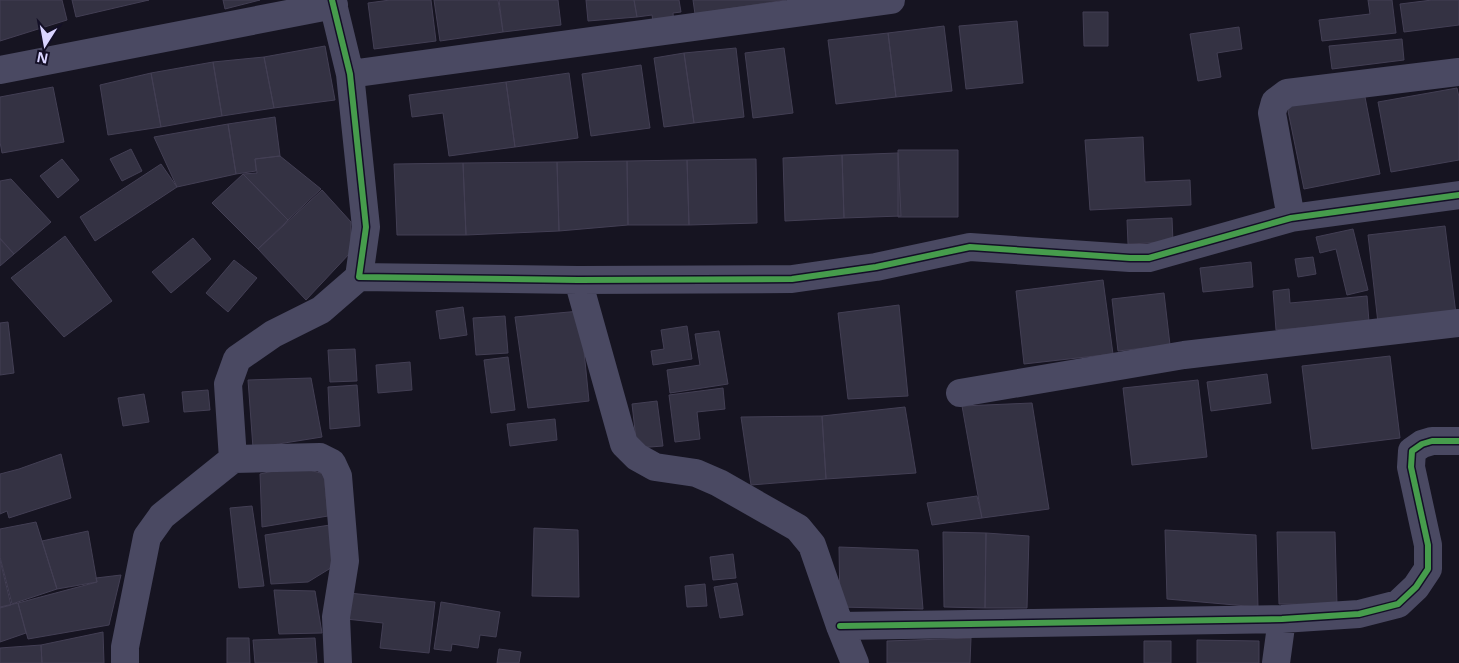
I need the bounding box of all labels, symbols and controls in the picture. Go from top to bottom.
north arrow [20,20,70,70]
text: N [35,48,50,69]

